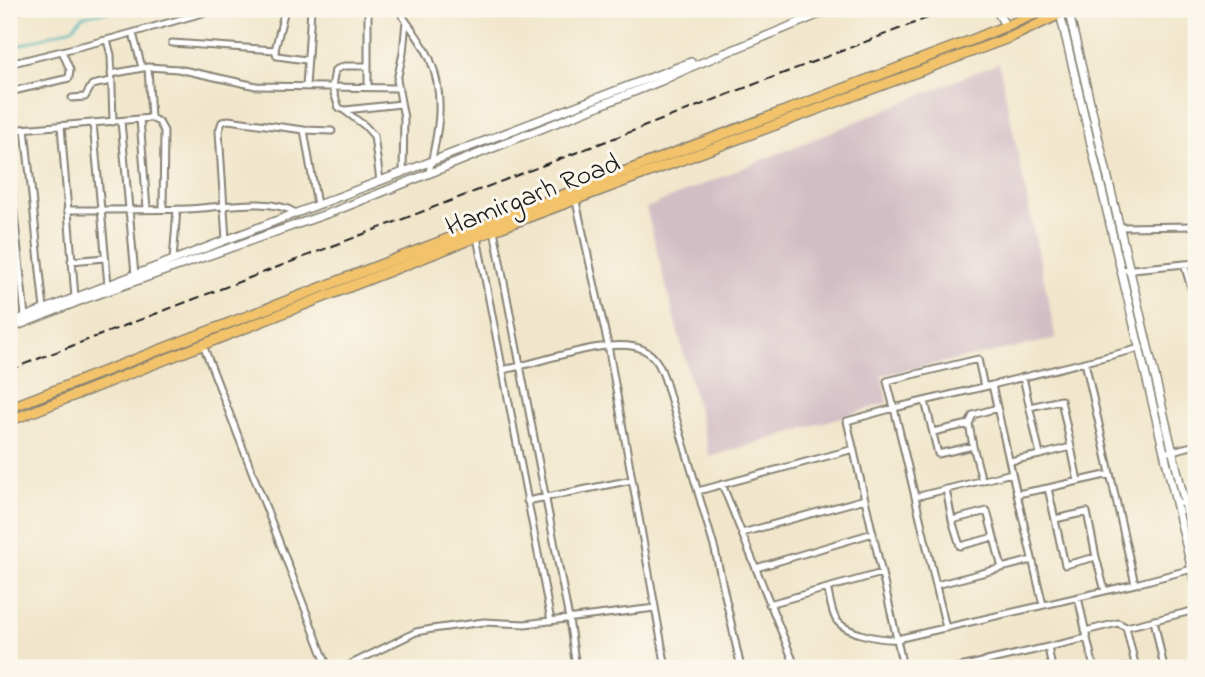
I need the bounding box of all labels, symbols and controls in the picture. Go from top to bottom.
street label: Hamirgarh Road [440,144,627,248]

